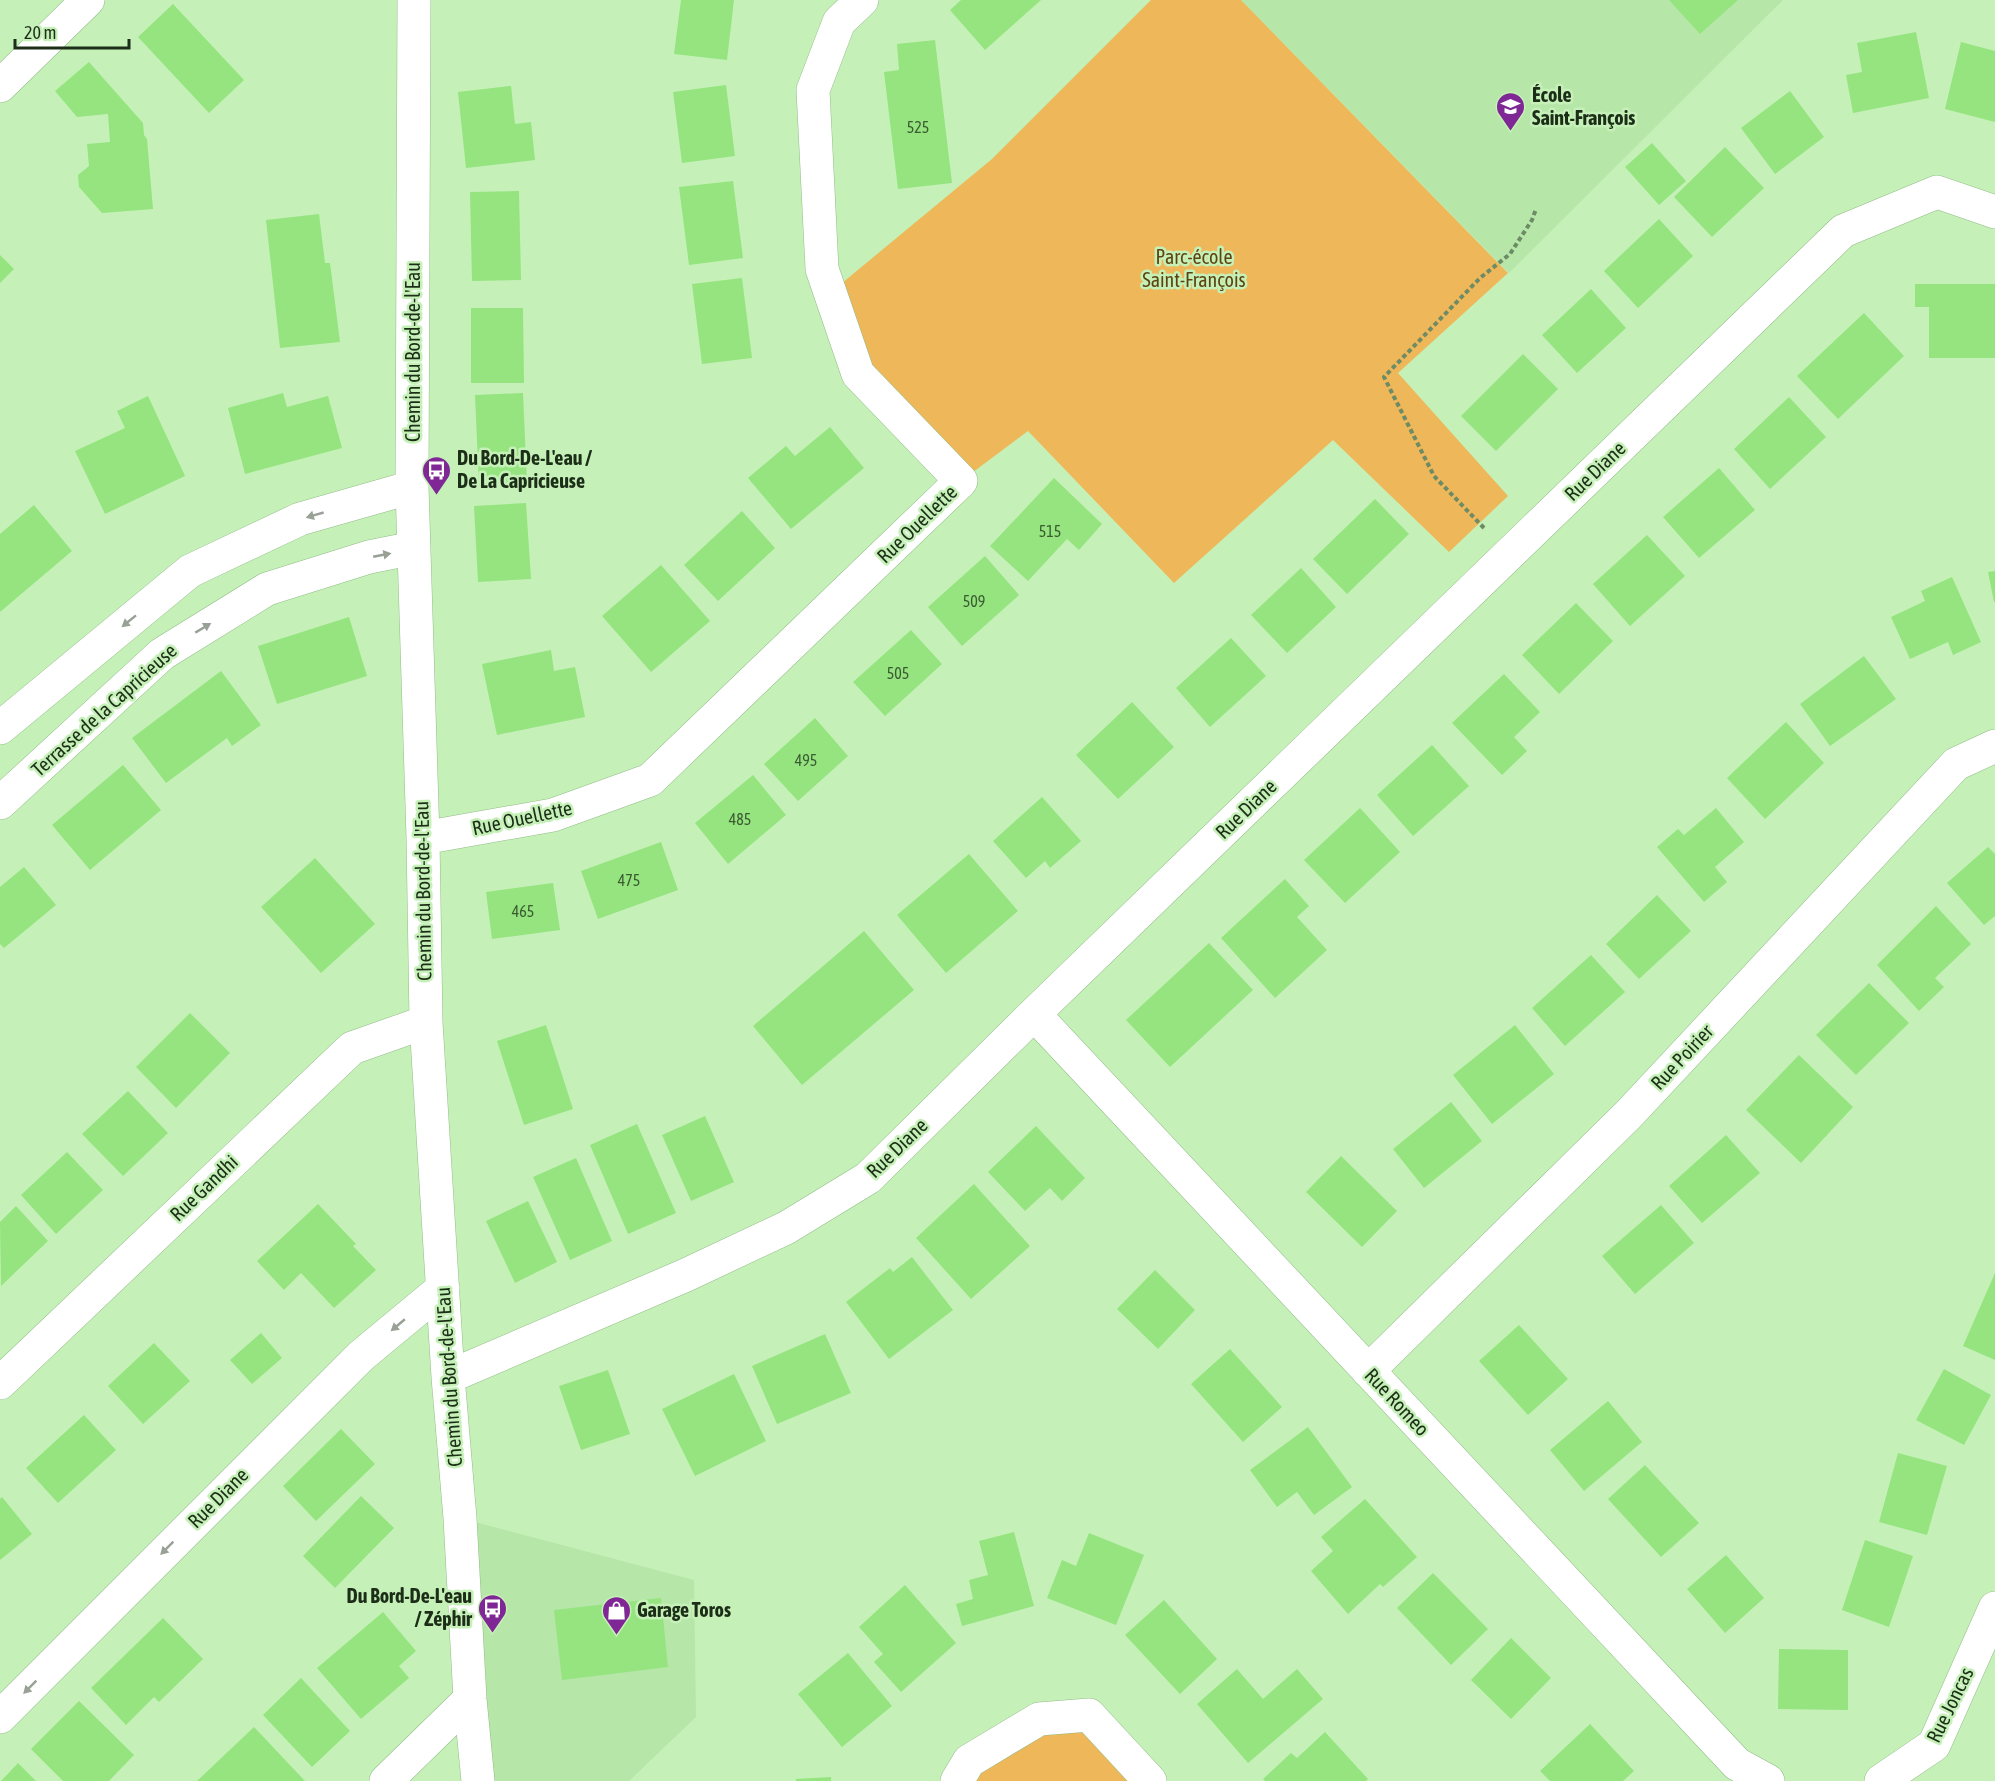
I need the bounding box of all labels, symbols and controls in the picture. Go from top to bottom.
scale bar [15,12,129,50]
text: 20 m [24,22,56,43]
place label: École Saint-François [1532,83,1635,129]
school or university icon: École Saint-François [1495,90,1527,132]
house number: 525 [907,118,929,136]
park label: Parc-école Saint-François [1142,245,1246,291]
street label: Chemin du Bord-de-l'Eau [401,262,424,442]
street label: Rue Diane [1560,436,1630,505]
place label: Du Bord-De-L'eau / De La Capricieuse [457,446,592,492]
bus stop icon: Du Bord-De-L'eau / De La Capricieuse [420,454,452,496]
street label: Rue Ouellette [872,480,961,567]
one-way arrow [306,511,324,520]
house number: 515 [1039,522,1061,540]
one-way arrow [372,550,391,559]
house number: 509 [963,592,985,610]
one-way arrow [122,614,137,627]
one-way arrow [195,623,211,634]
street label: Terrasse de la Capricieuse [26,638,181,781]
house number: 505 [887,664,909,682]
house number: 495 [795,751,817,769]
street label: Rue Diane [1211,774,1281,843]
street label: Rue Ouellette [470,796,574,839]
street label: Chemin du Bord-de-l'Eau [409,801,436,981]
house number: 485 [729,810,751,828]
house number: 475 [618,871,640,889]
house number: 465 [512,902,534,920]
street label: Rue Poirier [1646,1019,1718,1094]
street label: Rue Diane [862,1113,932,1182]
street label: Rue Gandhi [165,1150,242,1225]
street label: Chemin du Bord-de-l'Eau [431,1286,466,1468]
one-way arrow [391,1318,406,1331]
street label: Rue Romeo [1360,1363,1434,1440]
street label: Rue Diane [183,1463,252,1532]
one-way arrow [161,1541,175,1555]
place label: Du Bord-De-L'eau / Zéphir [347,1584,473,1630]
bus stop icon: Du Bord-De-L'eau / Zéphir [477,1592,509,1634]
shop icon: Garage Toros [600,1594,632,1636]
place label: Garage Toros [637,1598,731,1621]
street label: Rue Joncas [1922,1663,1978,1746]
one-way arrow [23,1679,37,1693]

